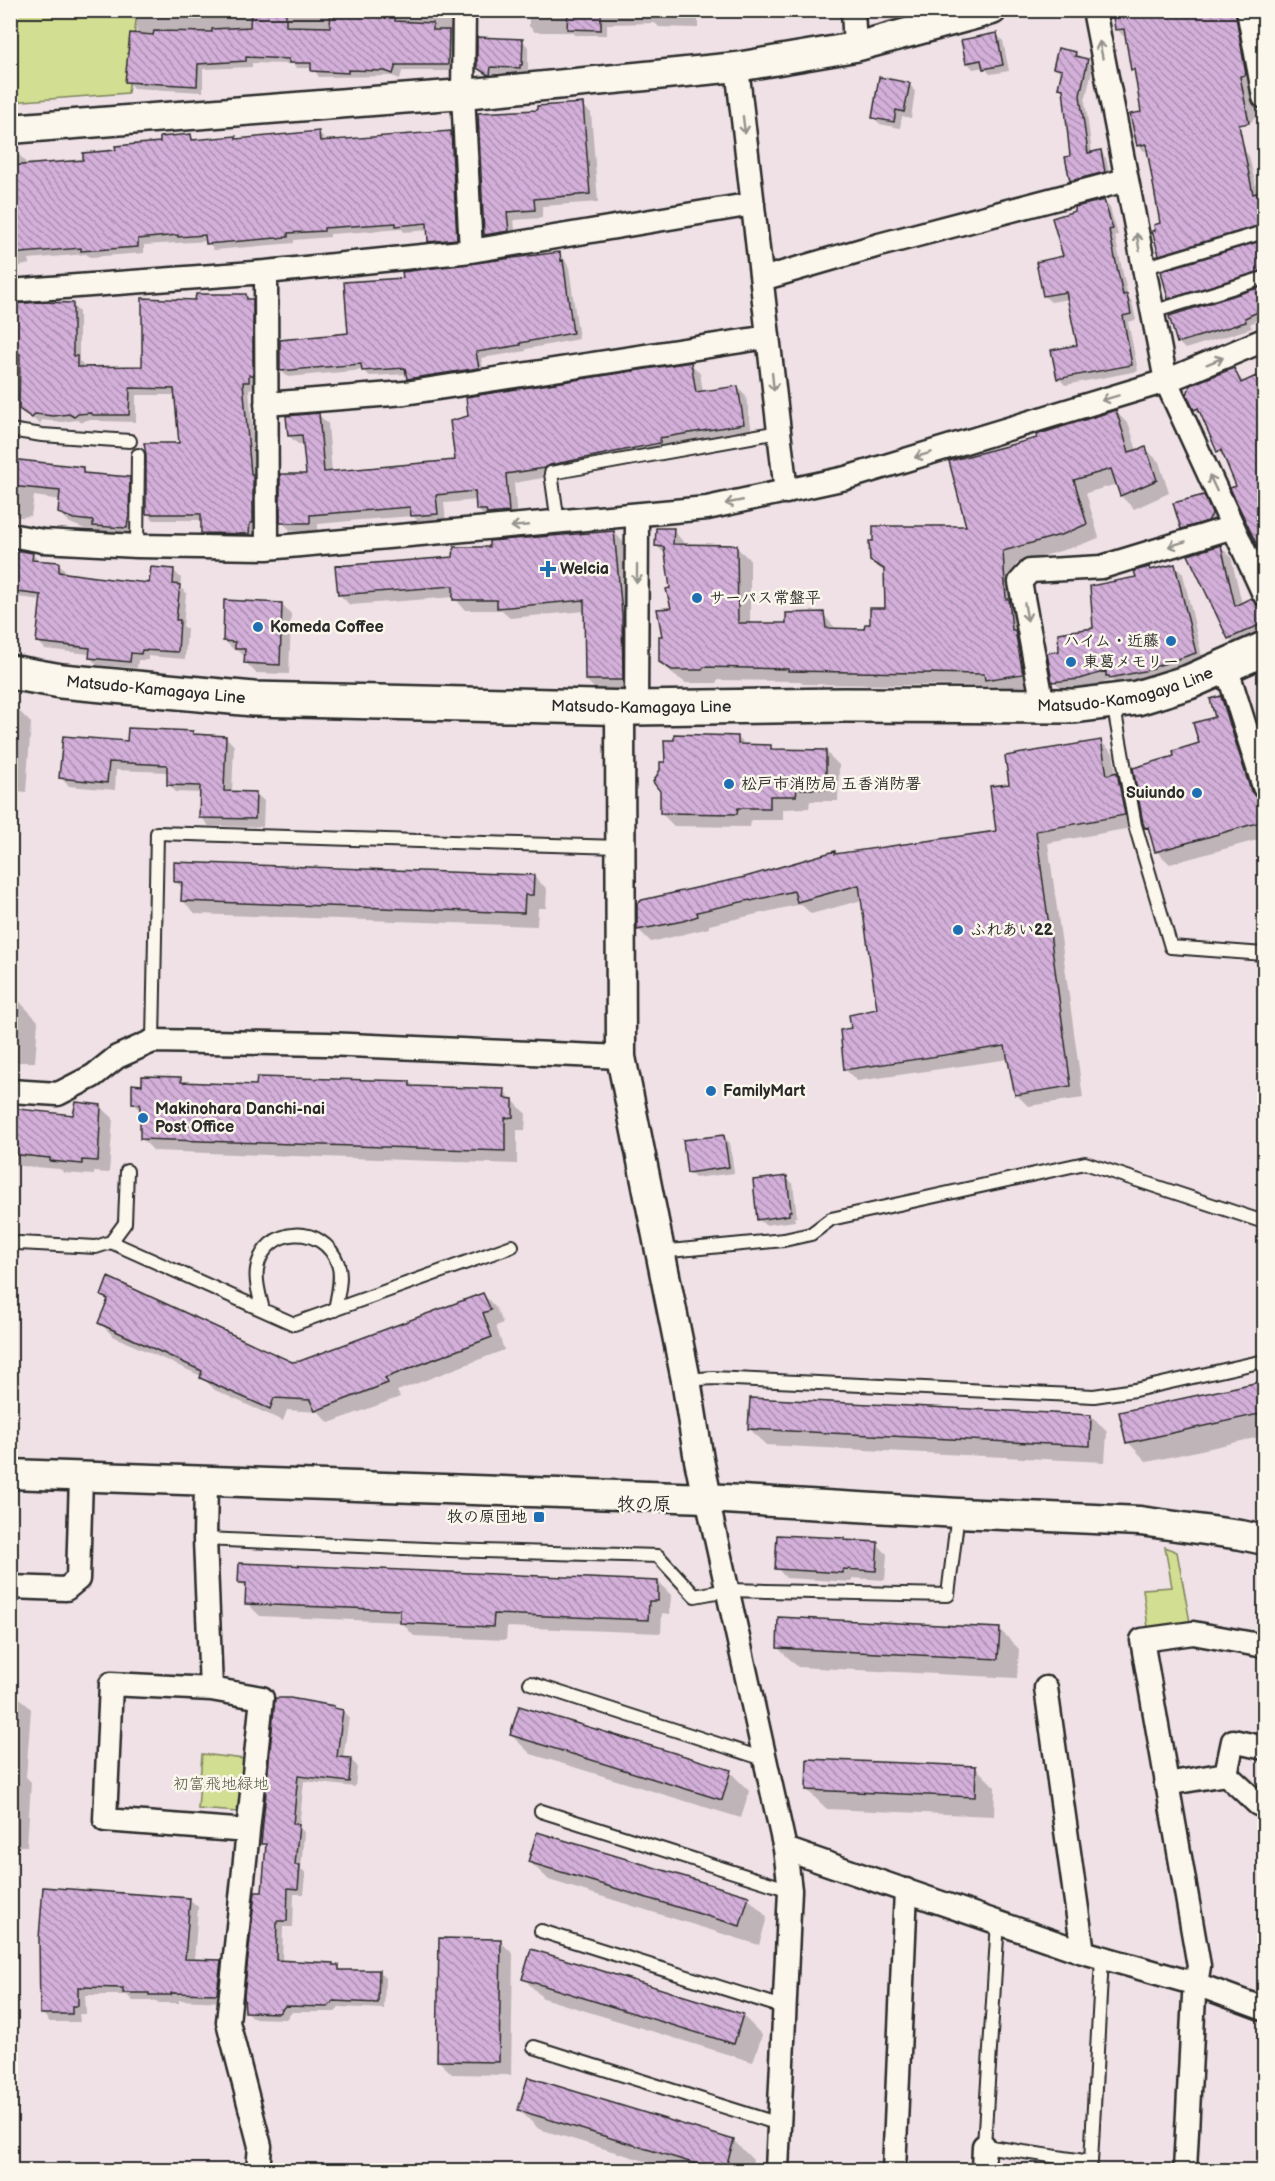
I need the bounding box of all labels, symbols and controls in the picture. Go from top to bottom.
one-way arrow [1095,41,1106,61]
one-way arrow [739,115,750,135]
one-way arrow [1132,232,1143,252]
one-way arrow [1206,355,1224,366]
one-way arrow [768,371,779,391]
one-way arrow [1101,393,1120,404]
one-way arrow [914,450,933,461]
one-way arrow [1207,475,1219,493]
one-way arrow [725,497,745,508]
one-way arrow [510,521,530,532]
one-way arrow [1168,539,1187,550]
place label: Welcia [560,560,609,579]
marker: Welcia [541,562,555,576]
one-way arrow [631,564,643,584]
place label: サーパス常盤平 [709,589,821,608]
marker: サーパス常盤平 [690,591,704,605]
one-way arrow [1021,601,1032,621]
place label: Komeda Coffee [270,618,384,637]
marker: Komeda Coffee [251,620,265,634]
place label: ハイム・近藤 [1064,632,1159,651]
marker: ハイム・近藤 [1164,634,1178,648]
place label: 東葛メモリー [1083,653,1179,672]
marker: 東葛メモリー [1064,655,1078,669]
street label: Matsudo-Kamagaya Line [1037,663,1217,716]
street label: Matsudo-Kamagaya Line [65,672,247,708]
street label: Matsudo-Kamagaya Line [551,697,732,718]
place label: 松戸市消防局 五香消防署 [741,775,921,794]
marker: 松戸市消防局 五香消防署 [722,777,736,791]
place label: Suiundo [1126,784,1185,803]
marker: Suiundo [1190,786,1204,800]
place label: ふれあい22 [970,921,1054,940]
marker: ふれあい22 [951,923,965,937]
place label: FamilyMart [723,1082,806,1101]
marker: FamilyMart [704,1084,718,1098]
place label: Makinohara Danchi-nai Post Office [155,1100,325,1137]
marker: Makinohara Danchi-nai Post Office [136,1111,150,1125]
district label: 牧の原 [617,1494,671,1515]
place label: 牧の原団地 [447,1508,527,1527]
marker: 牧の原団地 [532,1510,546,1524]
park label: 初富飛地緑地 [173,1775,269,1794]

